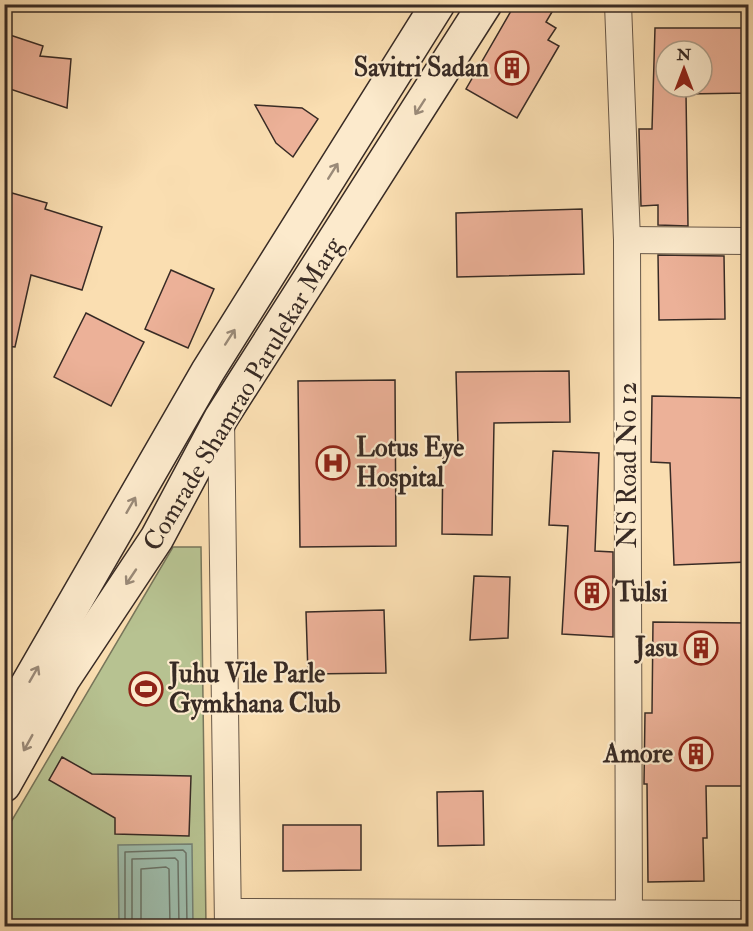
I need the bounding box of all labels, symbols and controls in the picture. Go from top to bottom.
north arrow [654,39,714,99]
text: N [676,45,692,65]
building icon: Savitri Sadan [494,50,530,86]
place label: Savitri Sadan [354,52,490,84]
one-way arrow [413,98,425,115]
one-way arrow [327,163,339,180]
street label: Comrade Shamrao Parulekar Marg [136,230,350,557]
one-way arrow [224,329,236,346]
street label: NS Road No 12 [612,382,644,548]
place label: Lotus Eye Hospital [356,432,464,495]
hospital icon: Lotus Eye Hospital [315,445,351,481]
one-way arrow [125,497,137,514]
one-way arrow [125,568,137,585]
building icon: Tulsi [574,575,610,611]
place label: Tulsi [614,577,668,609]
building icon: Jasu [683,630,719,666]
place label: Jasu [633,632,679,664]
place label: Juhu Vile Parle Gymkhana Club [167,658,341,721]
one-way arrow [28,666,40,683]
sports icon: Juhu Vile Parle Gymkhana Club [128,671,164,707]
one-way arrow [22,733,33,751]
building icon: Amore [678,736,714,772]
place label: Amore [602,738,673,770]

